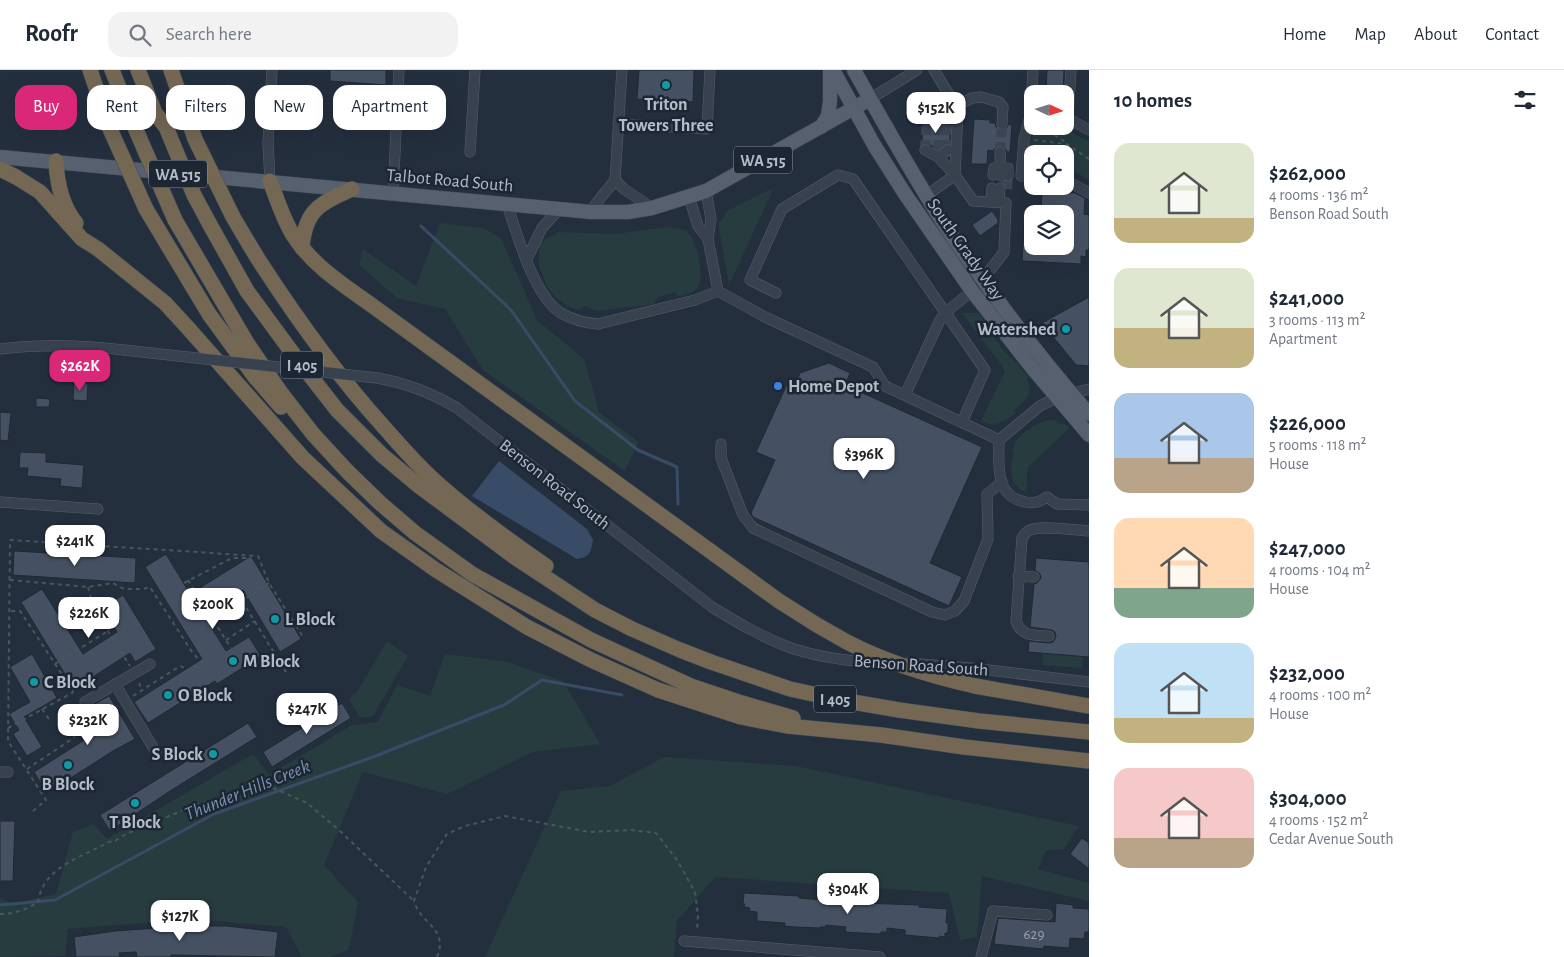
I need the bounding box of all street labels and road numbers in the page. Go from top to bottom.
road number: WA 515 [734,146,792,174]
road number: WA 515 [149,160,207,188]
street label: Talbot Road South [386,166,514,196]
street label: South Grady Way [924,195,1007,304]
road number: I 405 [281,352,323,378]
street label: Benson Road South [496,436,613,533]
street label: Benson Road South [853,652,989,680]
road number: I 405 [814,686,856,712]

